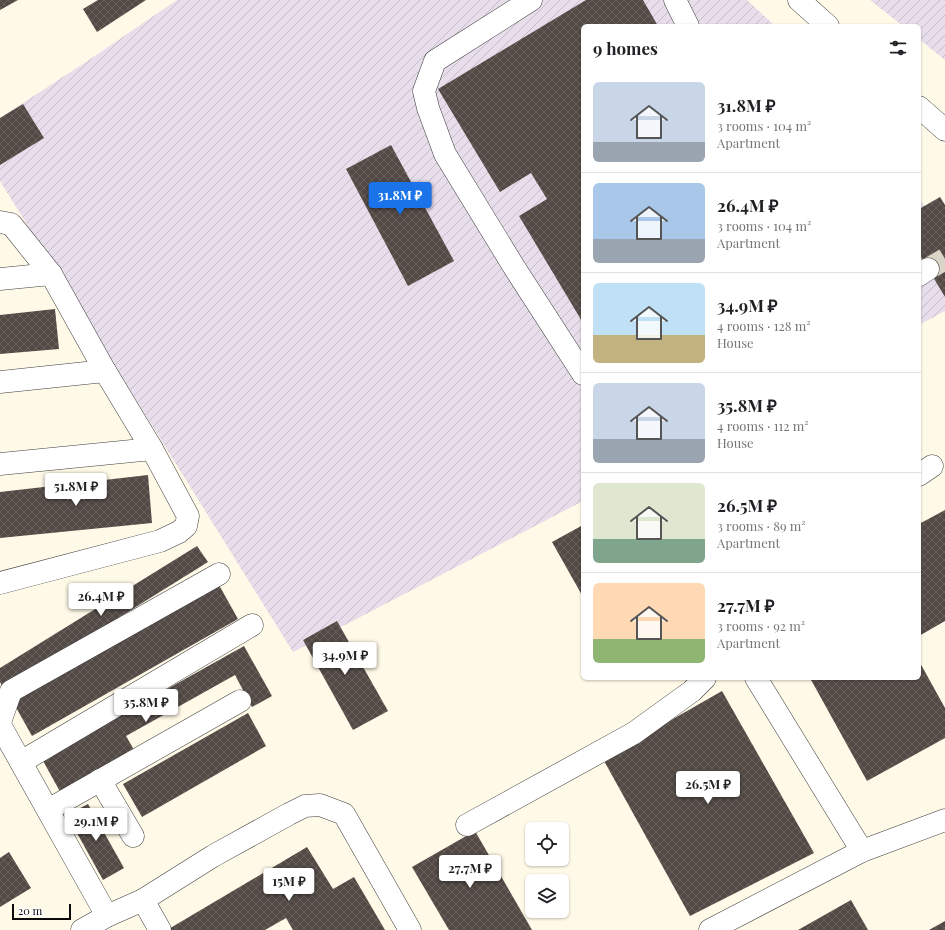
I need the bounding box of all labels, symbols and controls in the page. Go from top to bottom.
text: 9 homes [593,37,658,59]
icon: filters [887,37,909,59]
text: 31.8M ₽ [717,94,776,116]
icon: home [625,98,673,146]
text: 3 rooms · 104 m² [717,117,811,134]
text: Apartment [717,134,780,151]
pin: 31.8M ₽ [363,182,437,216]
text: 31.8M ₽ [378,186,422,203]
text: 26.4M ₽ [717,194,779,216]
icon: home [625,199,673,247]
text: 3 rooms · 104 m² [717,217,811,234]
text: Apartment [717,234,780,251]
text: 34.9M ₽ [717,294,778,316]
icon: home [625,299,673,347]
text: 4 rooms · 128 m² [717,317,811,334]
text: House [717,334,754,351]
text: 35.8M ₽ [717,394,777,416]
icon: home [625,399,673,447]
text: 4 rooms · 112 m² [717,417,809,434]
text: House [717,434,754,451]
pin: 51.8M ₽ [39,473,113,507]
text: 51.8M ₽ [54,477,98,494]
text: 26.5M ₽ [717,494,777,516]
icon: home [625,499,673,547]
text: 3 rooms · 89 m² [717,517,806,534]
text: Apartment [717,534,780,551]
pin: 26.4M ₽ [64,583,138,617]
text: 26.4M ₽ [77,587,125,604]
text: 27.7M ₽ [717,594,775,616]
icon: home [625,599,673,647]
text: 3 rooms · 92 m² [717,617,805,634]
text: Apartment [717,634,780,651]
pin: 34.9M ₽ [308,642,382,676]
text: 34.9M ₽ [322,646,368,663]
pin: 35.8M ₽ [109,689,183,723]
text: 35.8M ₽ [123,693,169,710]
pin: 26.5M ₽ [671,771,745,805]
text: 26.5M ₽ [685,775,731,792]
pin: 29.1M ₽ [59,808,133,842]
text: 29.1M ₽ [73,812,119,829]
map controls [525,822,569,918]
button: locate [525,822,569,866]
pin: 27.7M ₽ [433,855,507,889]
text: 27.7M ₽ [448,859,492,876]
pin: 15M ₽ [261,868,317,902]
text: 15M ₽ [272,872,306,889]
button: layers [525,874,569,918]
scale bar [12,902,71,921]
text: 20 m [18,903,42,918]

